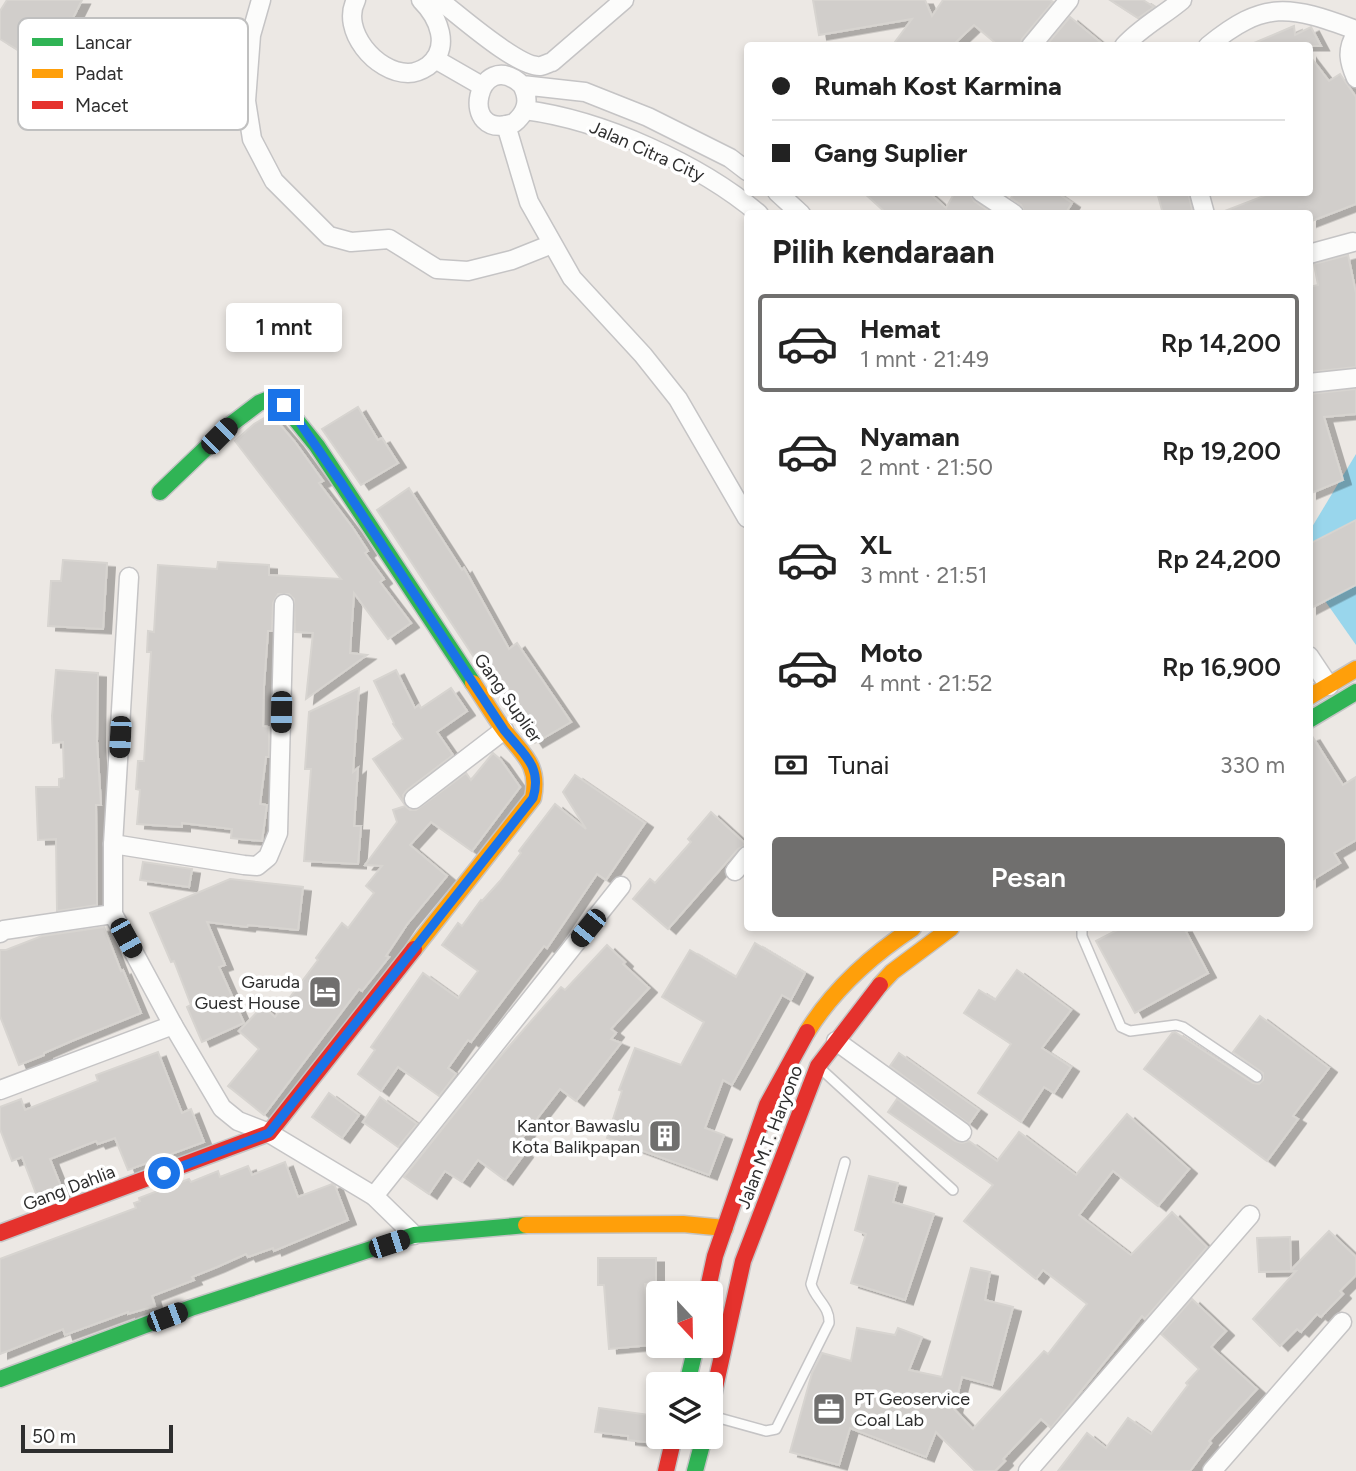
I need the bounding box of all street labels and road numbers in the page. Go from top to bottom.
street label: Jalan Citra City [586,116,708,186]
street label: Gang Suplier [469,649,547,747]
street label: Jalan M.T. Haryono [732,1062,808,1212]
street label: Gang Dahlia [20,1160,118,1216]

